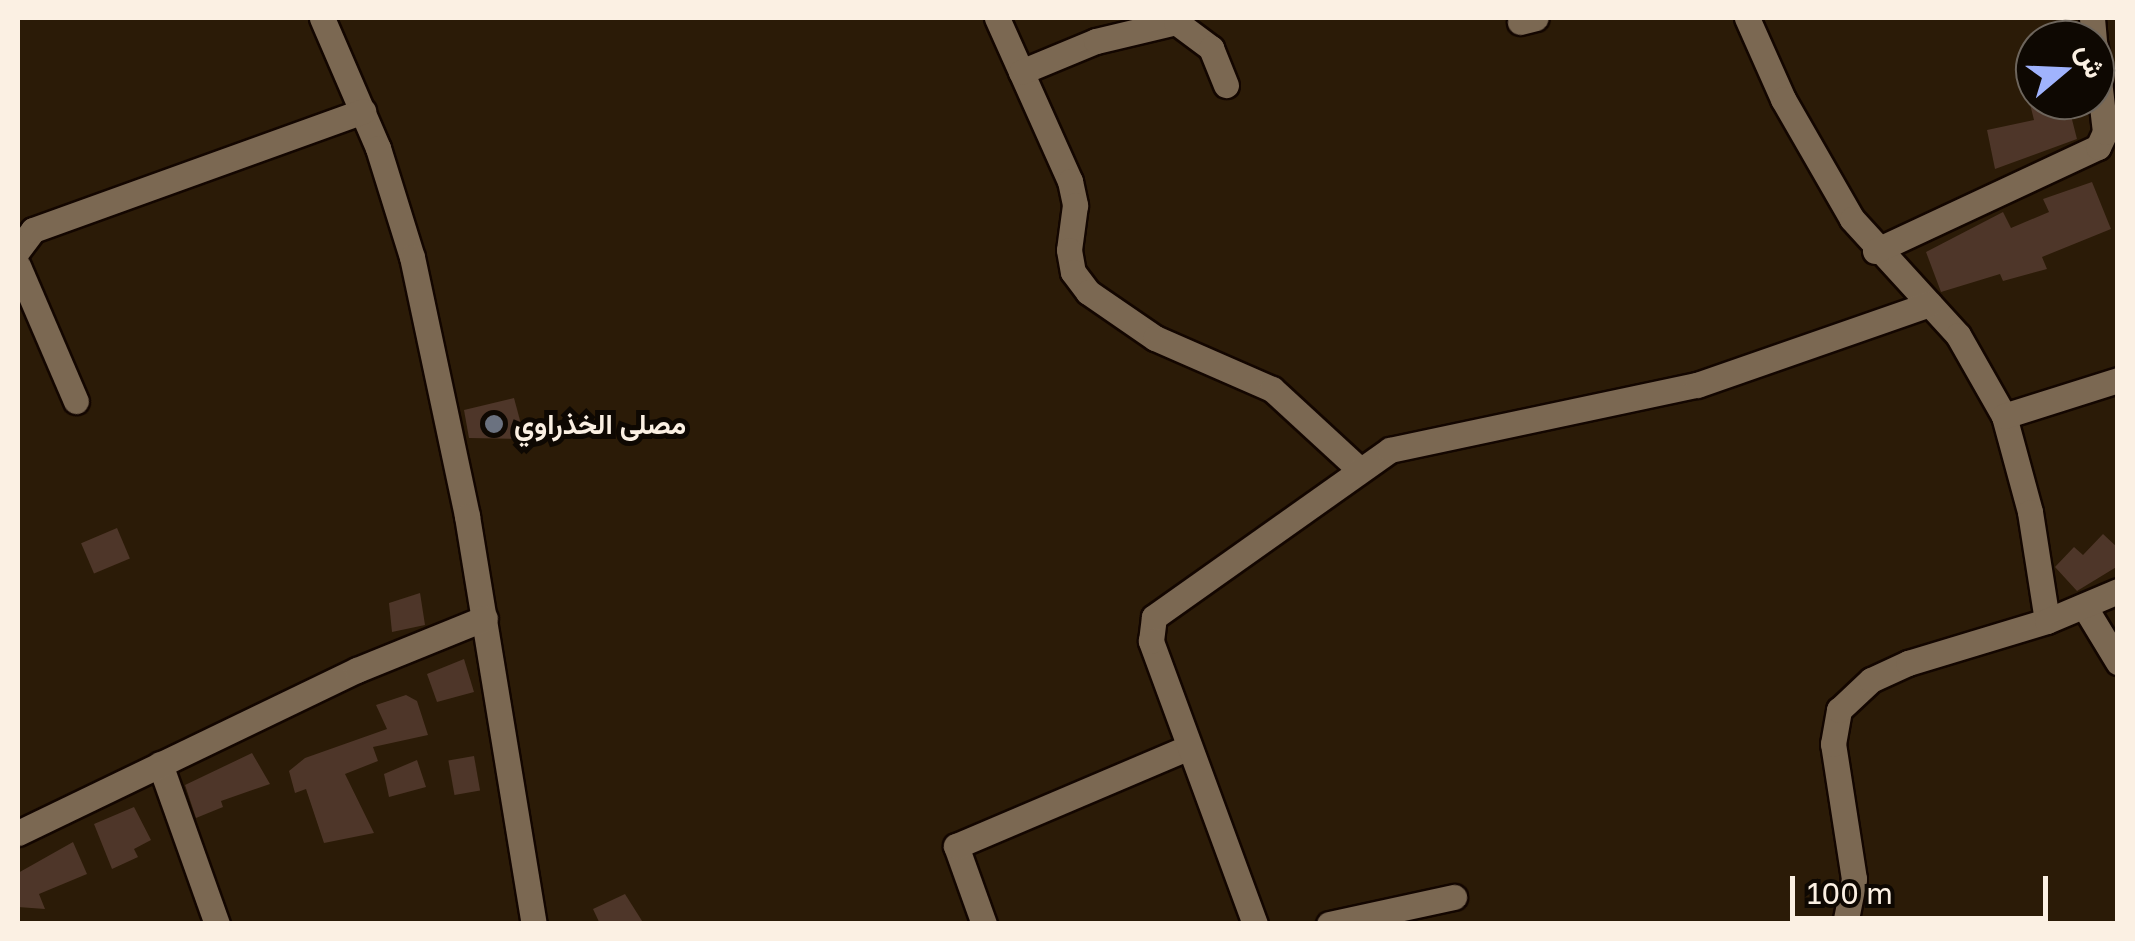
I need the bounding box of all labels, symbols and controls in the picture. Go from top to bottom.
north arrow [2015,20,2115,120]
text: ش [2071,39,2113,82]
place label: مصلى الخذراوي [514,407,686,441]
marker: مصلى الخذراوي [483,413,505,435]
scale bar [1795,856,2052,918]
text: 100 m [1807,875,1893,911]

